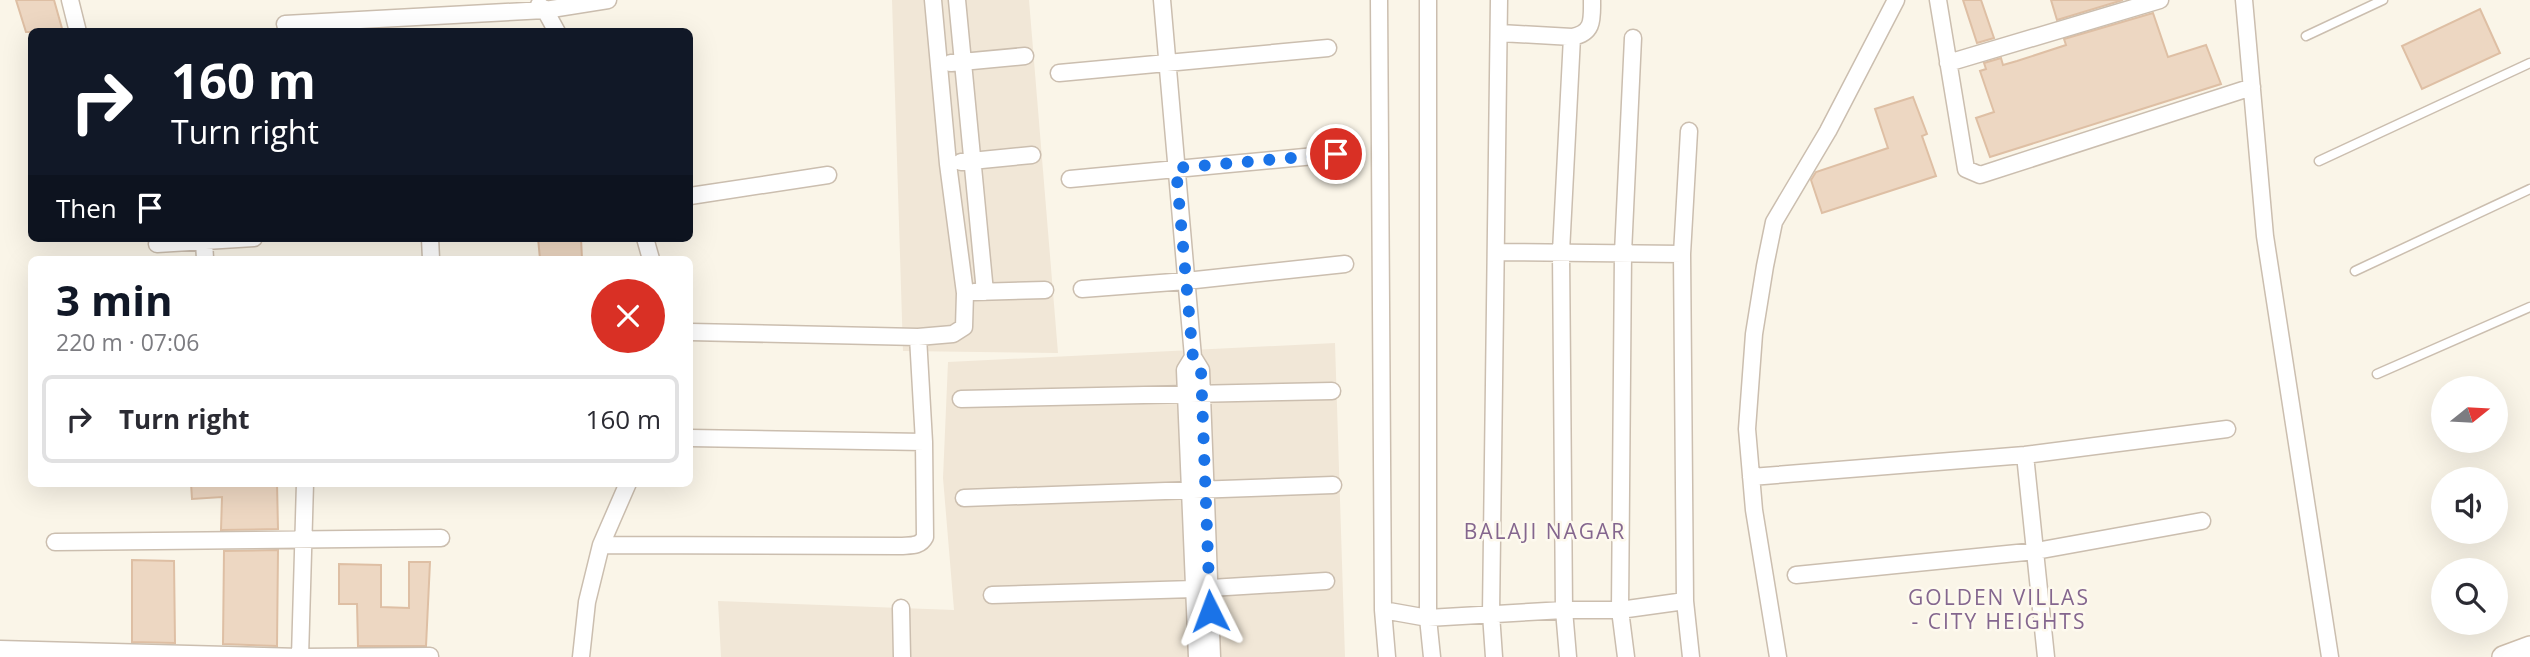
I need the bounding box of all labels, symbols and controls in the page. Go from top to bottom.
text: 160 m [171,47,316,113]
icon: right [56,56,147,147]
text: Turn right [171,110,319,153]
pin [1306,124,1366,184]
icon: arrive [1317,135,1355,173]
icon: arrive [131,189,169,227]
text: Then [56,190,117,226]
text: 3 min [56,271,173,328]
button: close [591,279,665,353]
text: 220 m · 07:06 [56,326,199,358]
north arrow [2431,376,2508,453]
map controls [2431,376,2508,635]
icon: right [60,400,98,438]
text: Turn right [119,401,250,437]
text: 160 m [586,401,661,437]
button: sound [2431,467,2508,544]
district label: BALAJI NAGAR [1464,517,1626,545]
button: search [2431,558,2508,635]
position arrow [1173,574,1247,648]
district label: GOLDEN VILLAS - CITY HEIGHTS [1908,583,2090,635]

